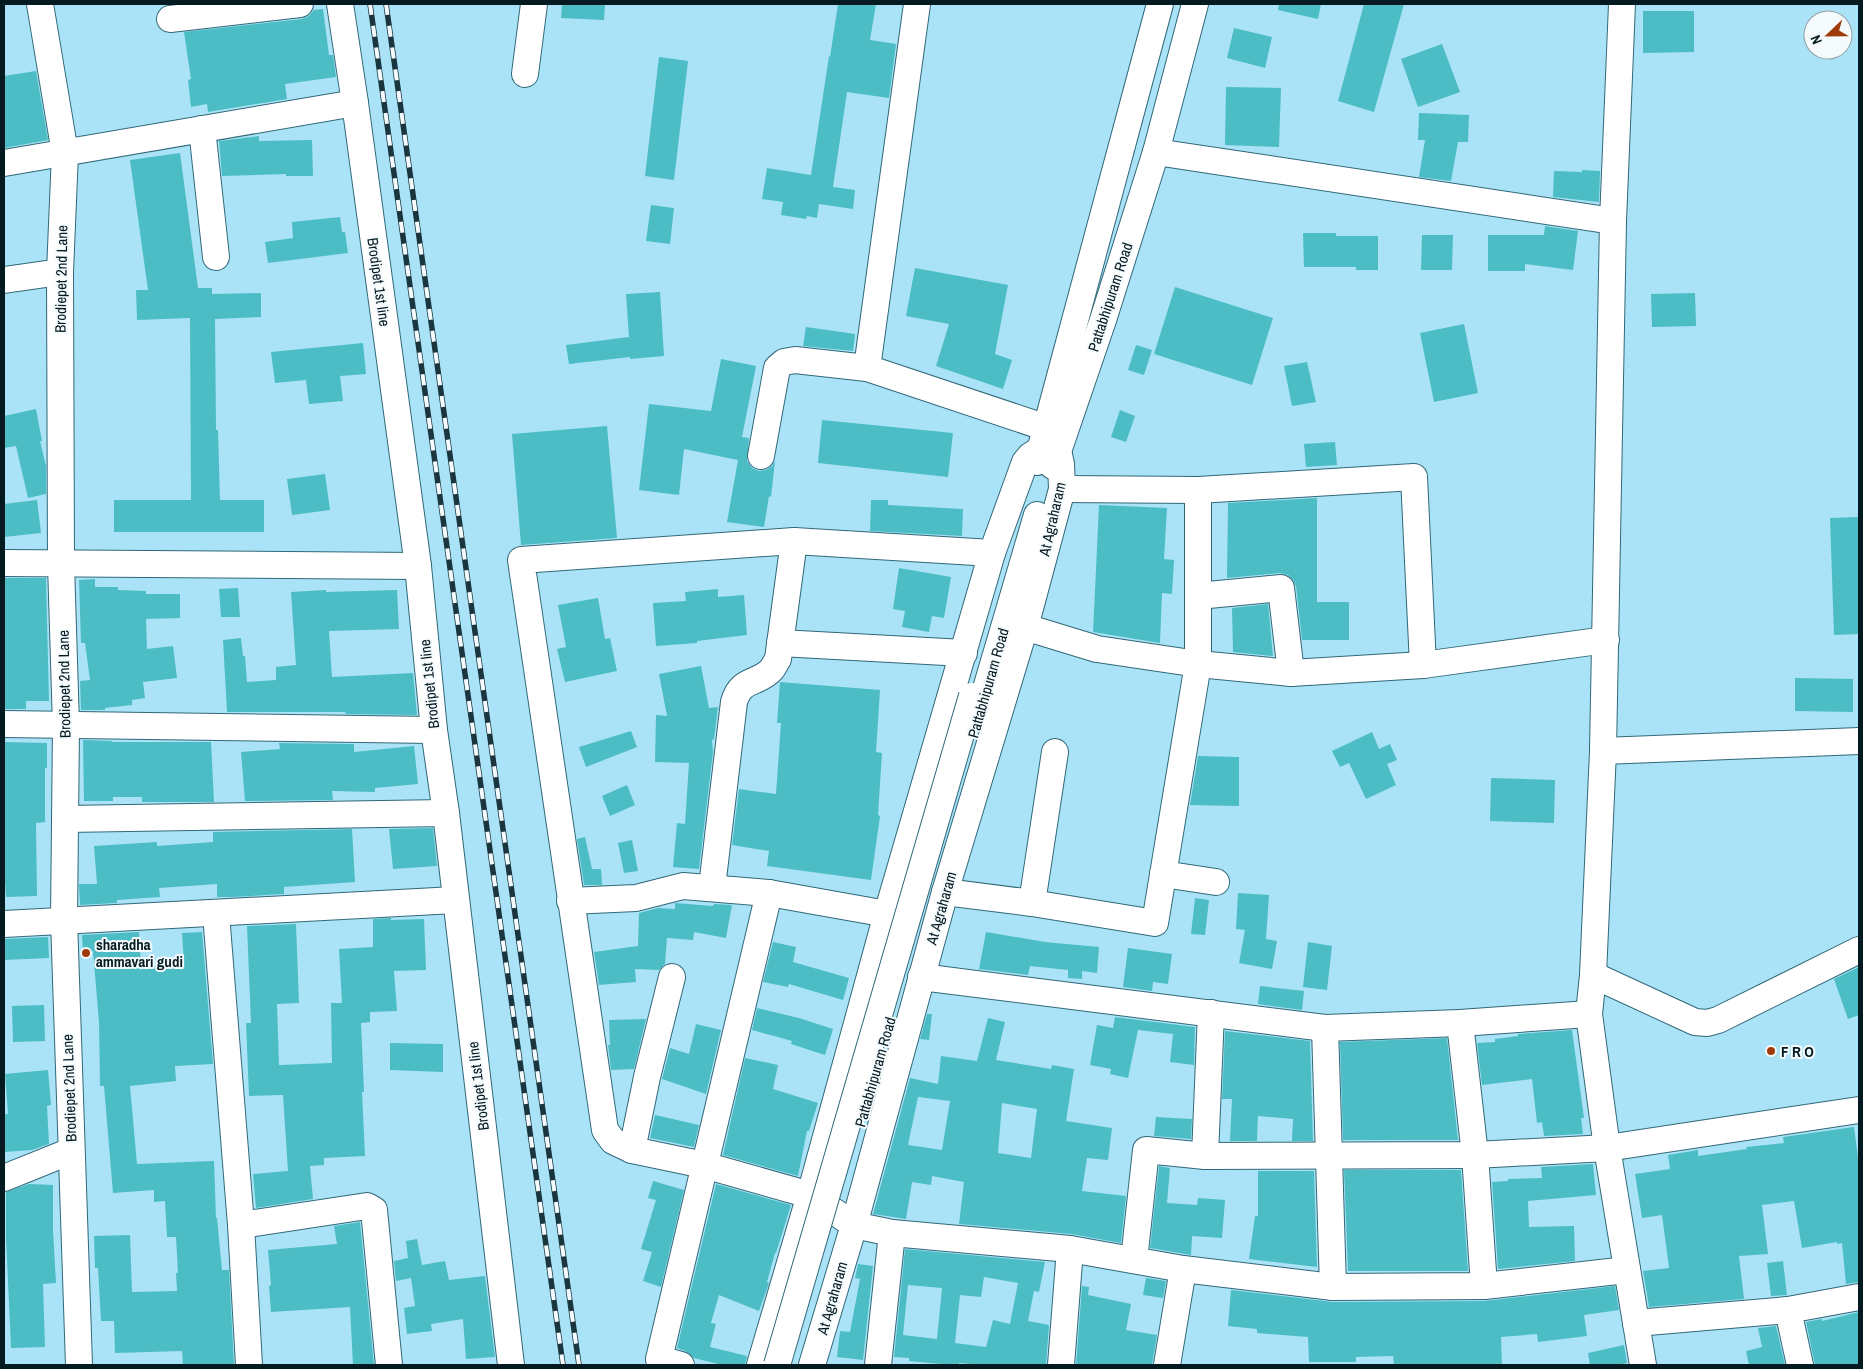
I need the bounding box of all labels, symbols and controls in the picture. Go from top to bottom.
north arrow [1803,10,1853,60]
text: N [1806,33,1826,47]
street label: Brodiepet 2nd Lane [50,225,72,333]
street label: Brodipet 1st line [362,236,396,328]
street label: Pattabhipuram Road [1082,240,1138,354]
street label: At Agraharam [1033,480,1071,559]
street label: Pattabhipuram Road [962,626,1014,740]
street label: Brodiepet 2nd Lane [53,630,75,738]
street label: Brodipet 1st line [414,638,444,730]
street label: At Agraharam [920,869,961,948]
place label: sharadha ammavari gudi [96,934,183,972]
marker: sharadha ammavari gudi [80,947,92,959]
street label: Pattabhipuram Road [849,1015,901,1129]
street label: Brodiepet 2nd Lane [57,1033,81,1142]
street label: Brodipet 1st line [462,1040,494,1132]
place label: F R O [1781,1041,1814,1062]
marker: F R O [1765,1045,1777,1057]
street label: At Agraharam [811,1259,852,1338]

